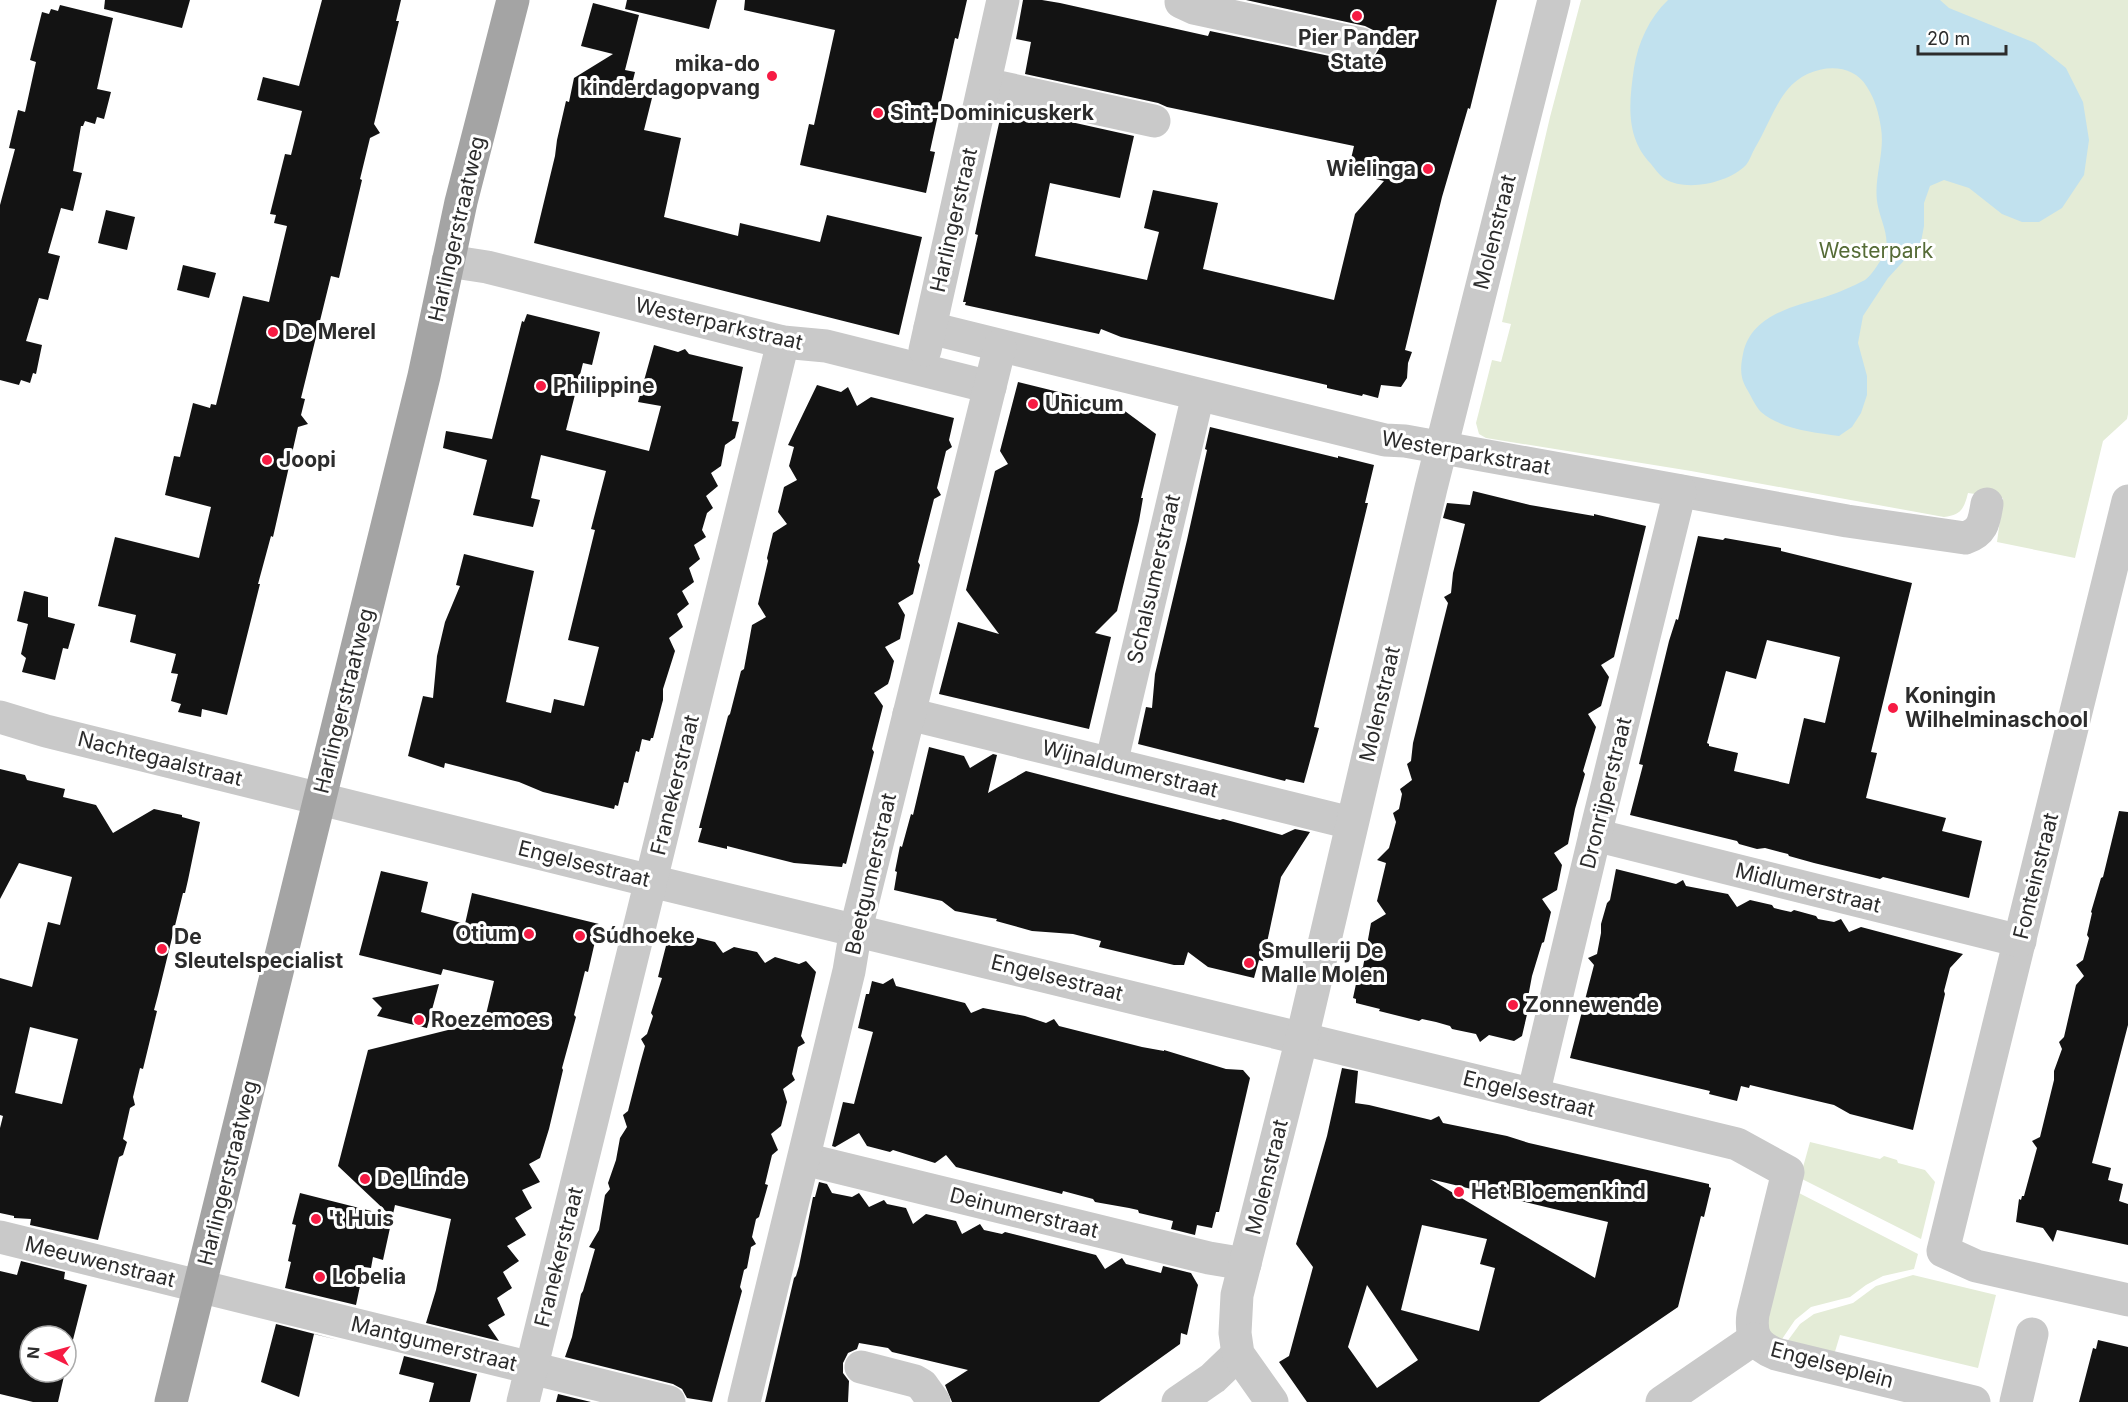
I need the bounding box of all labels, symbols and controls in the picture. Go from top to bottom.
marker: Pier Pander State [1350,9,1364,23]
scale bar [1918,18,2006,56]
place label: Pier Pander State [1298,25,1417,74]
text: 20 m [1927,28,1970,49]
place label: mika-do kinderdagopvang [580,51,760,100]
marker: mika-do kinderdagopvang [765,69,779,83]
place label: Sint-Dominicuskerk [890,100,1095,125]
marker: Sint-Dominicuskerk [871,106,885,120]
street label: Harlingerstraatweg [423,134,490,324]
street label: Harlingerstraat [925,145,982,295]
place label: Wielinga [1326,156,1416,181]
marker: Wielinga [1421,162,1435,176]
street label: Molenstraat [1468,172,1521,292]
park label: Westerpark [1819,238,1934,263]
street label: Westerparkstraat [633,292,805,355]
place label: De Merel [285,319,376,344]
marker: De Merel [266,325,280,339]
place label: Philippine [553,373,655,398]
marker: Philippine [534,379,548,393]
place label: Unicum [1045,391,1124,416]
marker: Unicum [1026,397,1040,411]
street label: Westerparkstraat [1380,425,1553,480]
place label: Joopi [279,447,336,472]
marker: Joopi [260,453,274,467]
street label: Schalsumerstraat [1122,492,1185,666]
street label: Harlingerstraatweg [308,606,379,796]
street label: Molenstraat [1354,644,1405,764]
place label: Koningin Wilhelminaschool [1905,683,2088,732]
marker: Koningin Wilhelminaschool [1886,701,1900,715]
street label: Franekerstraat [645,712,704,858]
street label: Dronrijperstraat [1575,714,1636,871]
street label: Nachtegaalstraat [75,726,245,791]
street label: Wijnaldumerstraat [1040,735,1221,802]
street label: Beetgumerstraat [840,791,901,957]
street label: Fonteinstraat [2008,810,2063,942]
street label: Engelsestraat [516,835,653,892]
street label: Midlumerstraat [1733,857,1884,918]
place label: Otium [455,921,517,946]
place label: Súdhoeke [592,923,695,948]
place label: De Sleutelspecialist [174,924,344,973]
marker: Otium [522,927,536,941]
marker: Súdhoeke [573,929,587,943]
place label: Smullerij De Malle Molen [1261,938,1385,987]
marker: De Sleutelspecialist [155,942,169,956]
street label: Engelsestraat [989,949,1126,1006]
marker: Smullerij De Malle Molen [1242,956,1256,970]
place label: Zonnewende [1525,992,1659,1017]
marker: Zonnewende [1506,998,1520,1012]
place label: Roezemoes [431,1007,550,1032]
marker: Roezemoes [412,1013,426,1027]
street label: Engelsestraat [1461,1065,1598,1122]
street label: Harlingerstraatweg [192,1078,263,1268]
street label: Molenstraat [1240,1117,1293,1237]
place label: De Linde [377,1166,466,1191]
marker: De Linde [358,1172,372,1186]
place label: Het Bloemenkind [1471,1179,1646,1204]
street label: Deinumerstraat [947,1182,1101,1243]
street label: Franekerstraat [529,1184,588,1330]
marker: Het Bloemenkind [1452,1185,1466,1199]
place label: 't Huis [328,1206,394,1231]
marker: 't Huis [309,1212,323,1226]
street label: Meeuwenstraat [23,1231,178,1292]
place label: Lobelia [332,1264,406,1289]
marker: Lobelia [313,1270,327,1284]
street label: Mantgumerstraat [349,1311,520,1376]
north arrow [18,1324,78,1384]
street label: Engelseplein [1768,1336,1896,1393]
text: N [23,1346,44,1360]

